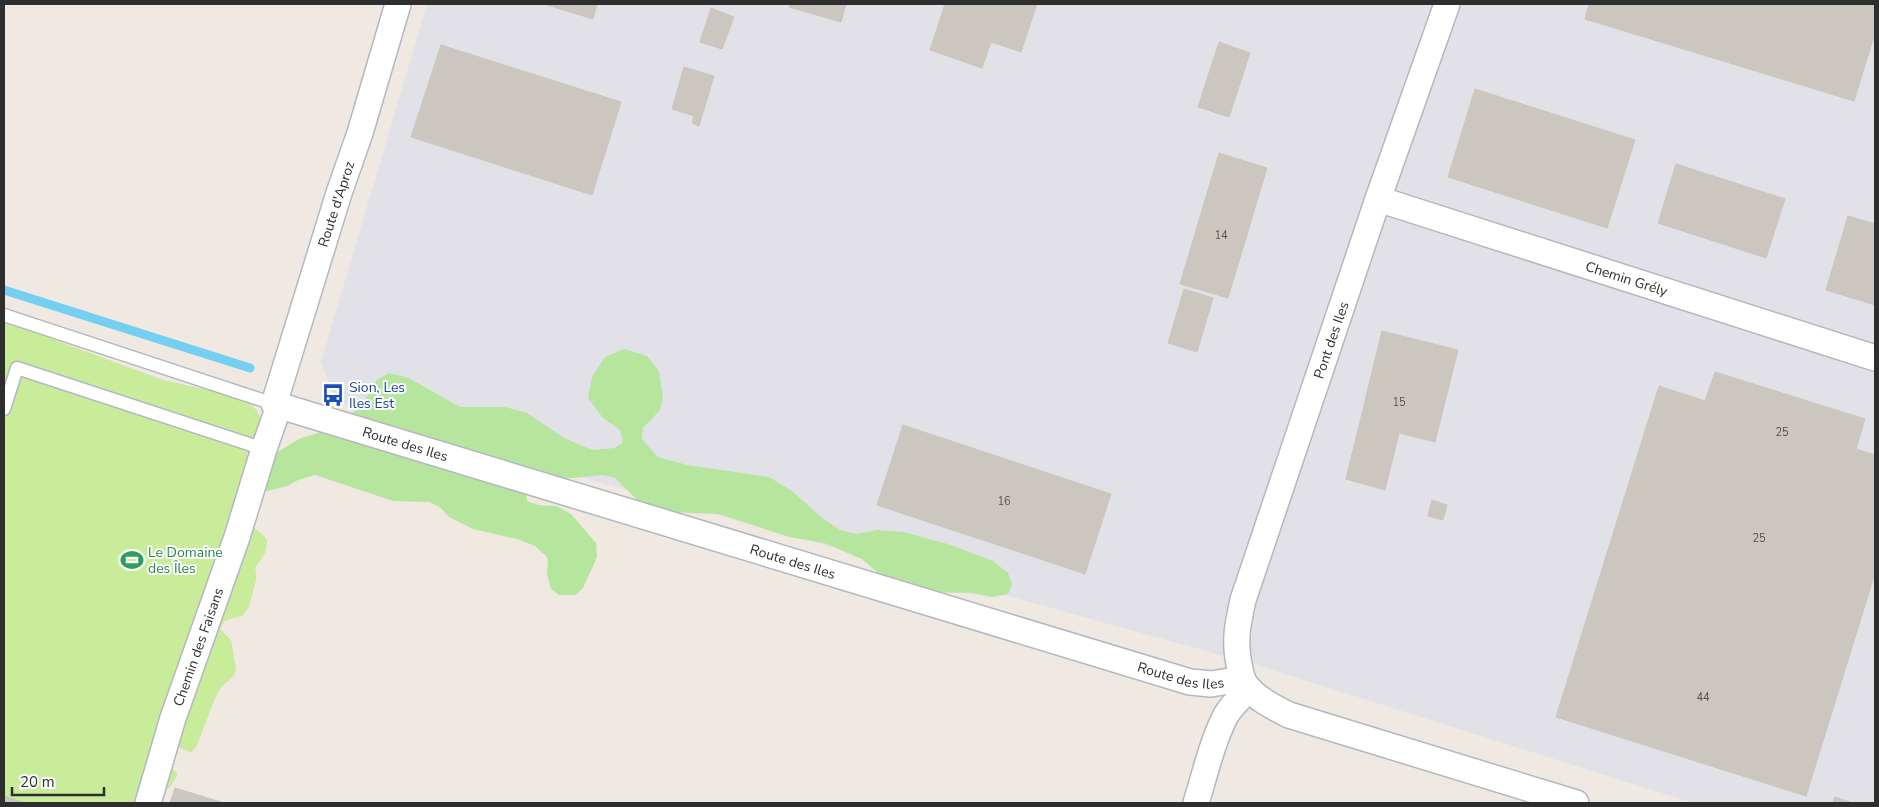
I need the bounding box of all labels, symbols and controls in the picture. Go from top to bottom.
street label: Route d'Aproz [314,158,359,250]
house number: 14 [1214,228,1228,243]
street label: Chemin Grély [1583,257,1671,301]
street label: Pont des Iles [1309,299,1354,381]
place label: Sion, Les Iles Est [349,378,405,413]
bus stop icon: Sion, Les Iles Est [320,382,346,408]
house number: 15 [1392,395,1406,410]
street label: Route des Iles [360,422,451,466]
house number: 25 [1775,425,1789,440]
house number: 16 [997,494,1011,509]
house number: 25 [1752,531,1766,546]
street label: Route des Iles [747,540,838,584]
place label: Le Domaine des Îles [148,543,223,578]
sports icon: Le Domaine des Îles [119,547,145,573]
street label: Chemin des Faisans [169,585,228,709]
street label: Route des Iles [1135,658,1226,694]
house number: 44 [1696,690,1710,705]
scale bar [12,764,105,796]
text: 20 m [20,772,55,792]

